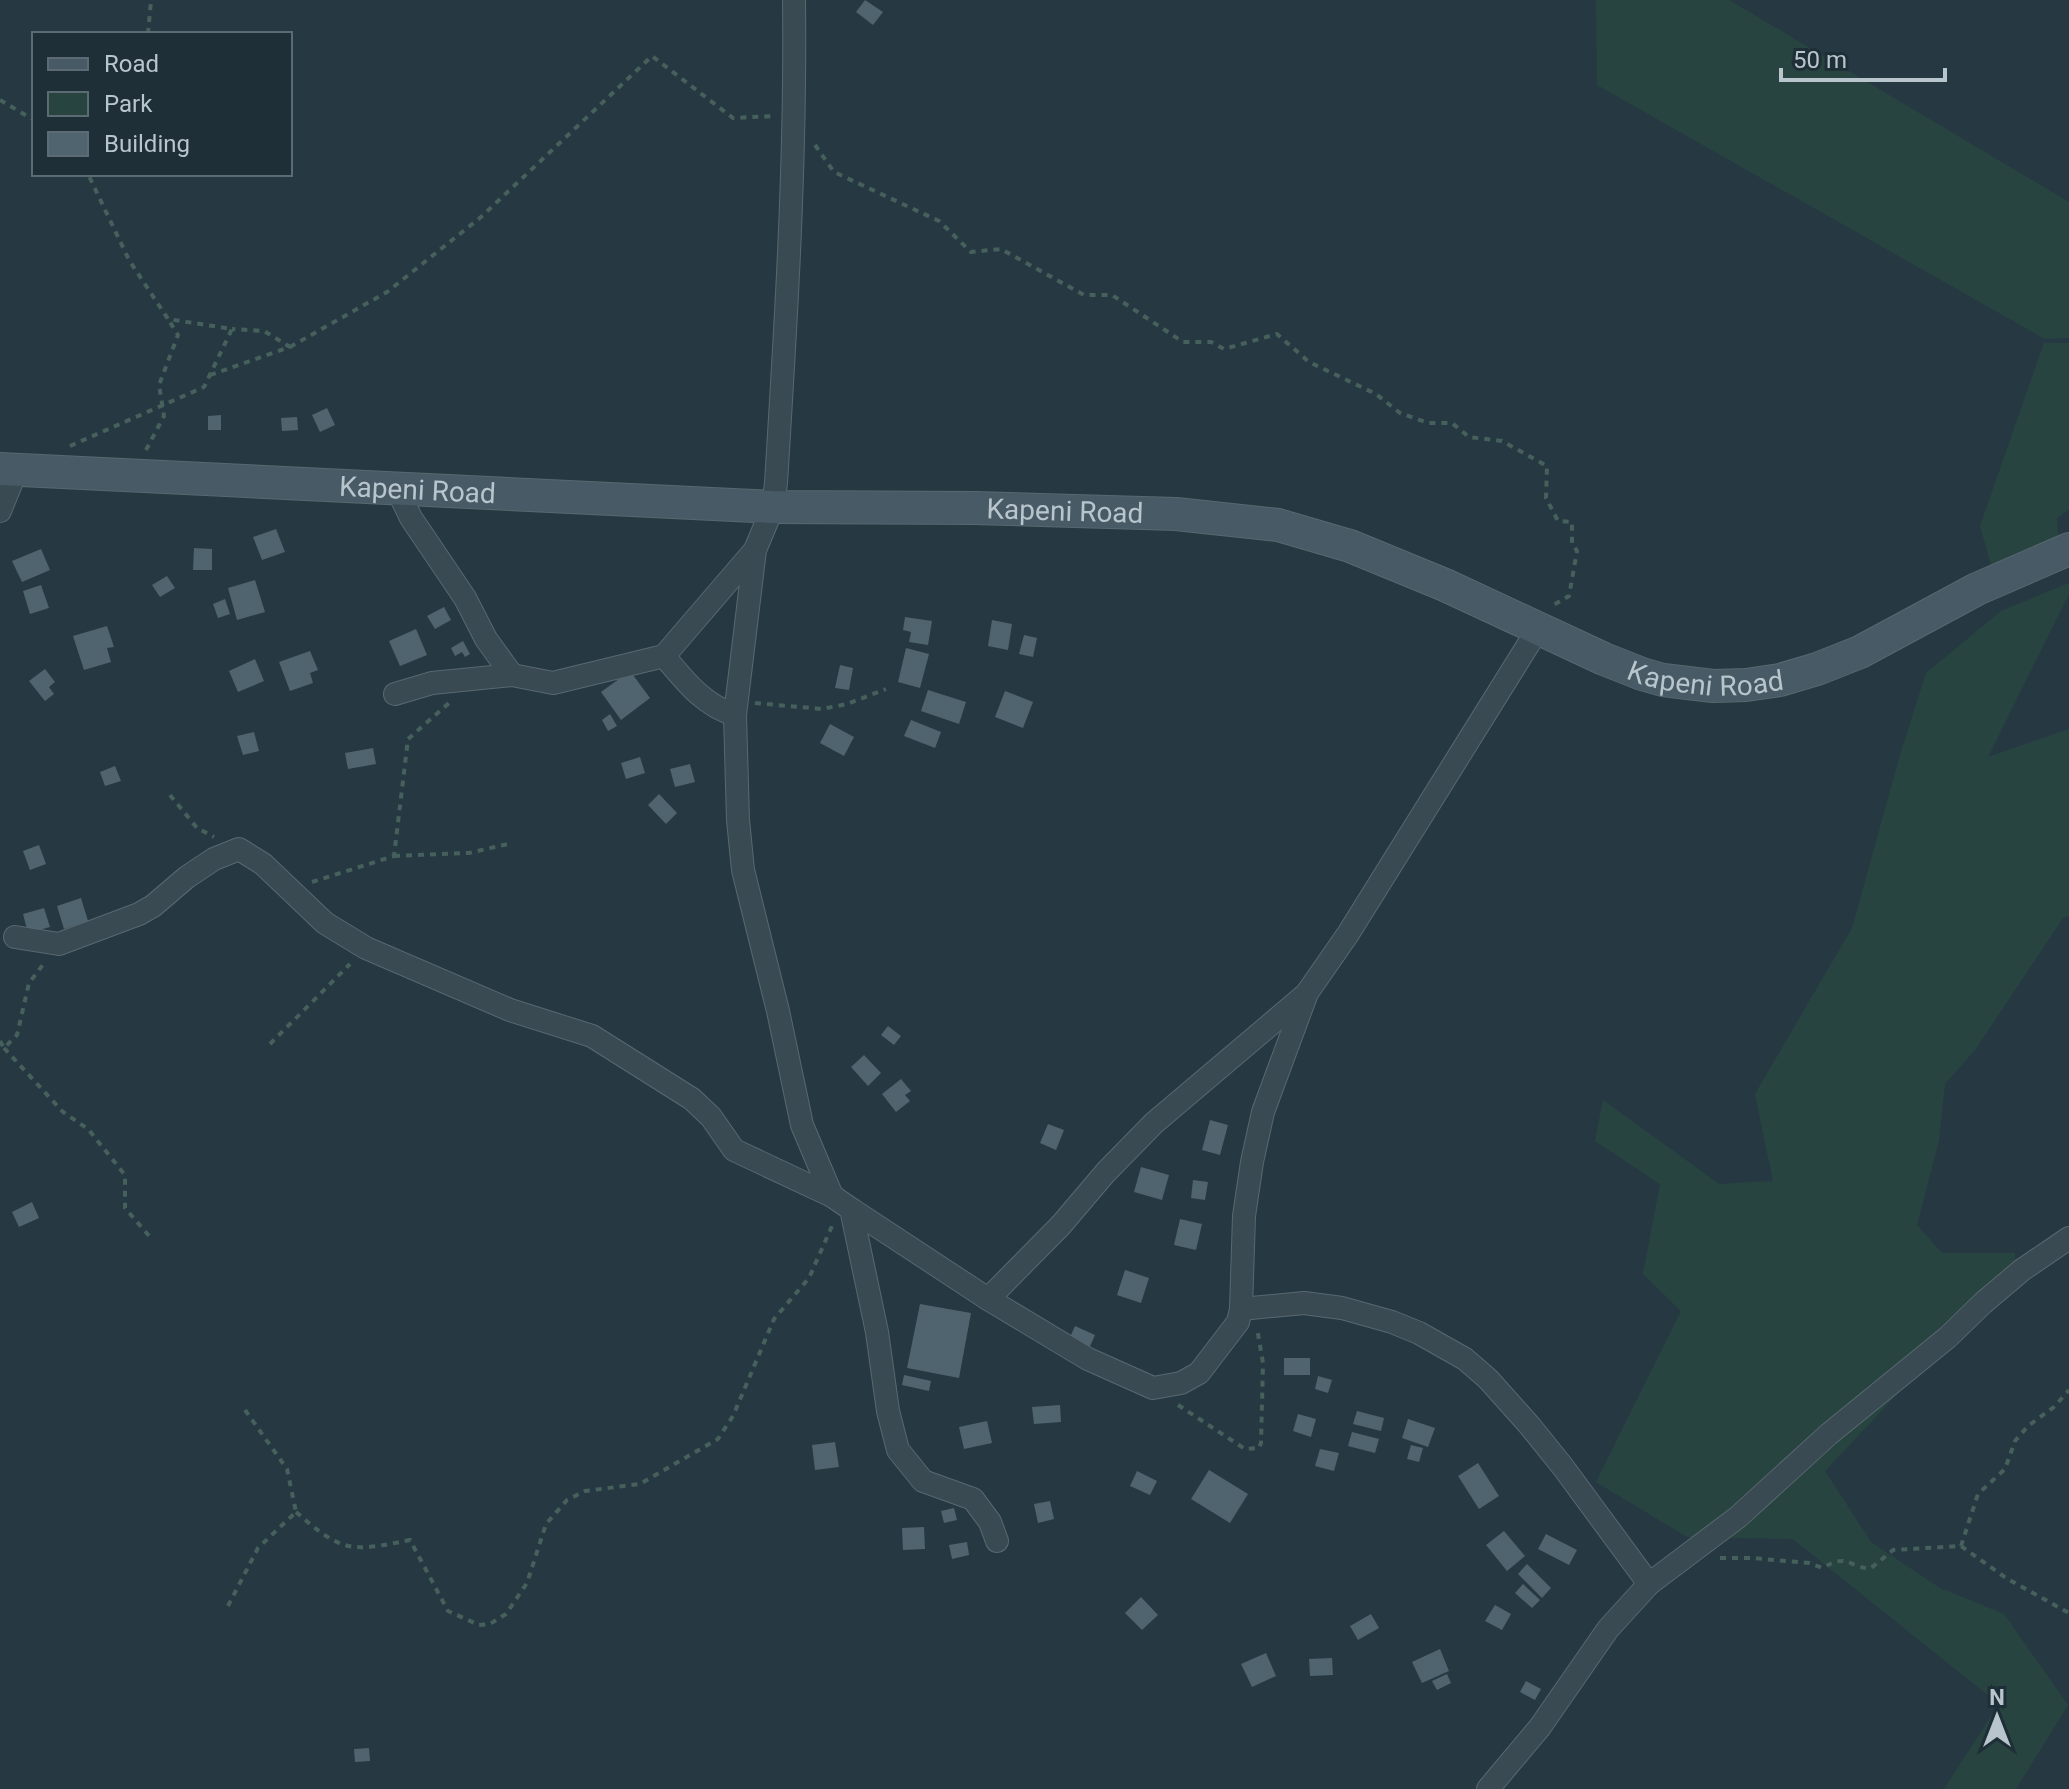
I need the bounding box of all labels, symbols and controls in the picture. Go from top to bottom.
legend [32,32,292,176]
scale bar [1781,32,1945,82]
text: 50 m [1793,46,1847,74]
text: Road [104,50,159,78]
text: Park [104,90,153,118]
text: Building [104,130,190,158]
street label: Kapeni Road [338,469,497,510]
street label: Kapeni Road [986,492,1144,530]
street label: Kapeni Road [1623,654,1786,703]
north arrow [1957,1677,2037,1757]
text: N [1989,1685,2005,1710]

